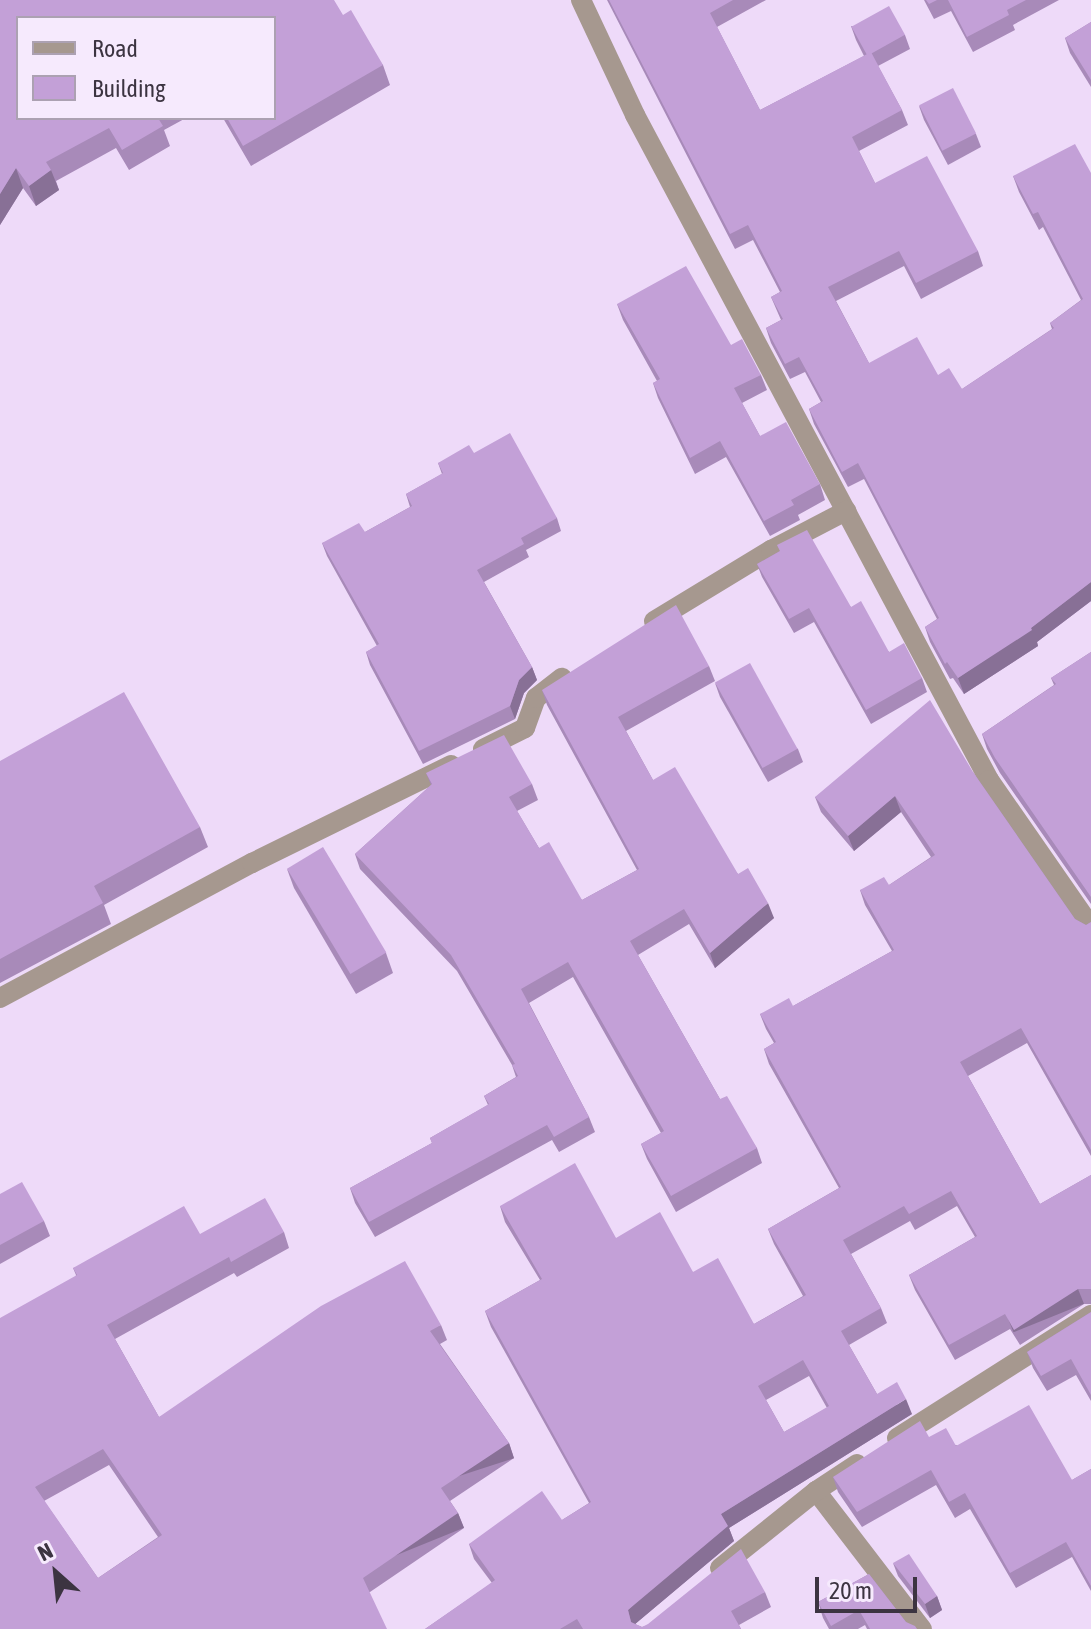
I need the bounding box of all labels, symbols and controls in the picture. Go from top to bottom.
legend [16,16,276,120]
text: Road [92,35,138,62]
text: Building [92,75,165,102]
north arrow [16,1533,96,1613]
text: N [33,1537,57,1566]
scale bar [819,1561,921,1611]
text: 20 m [829,1577,872,1604]

